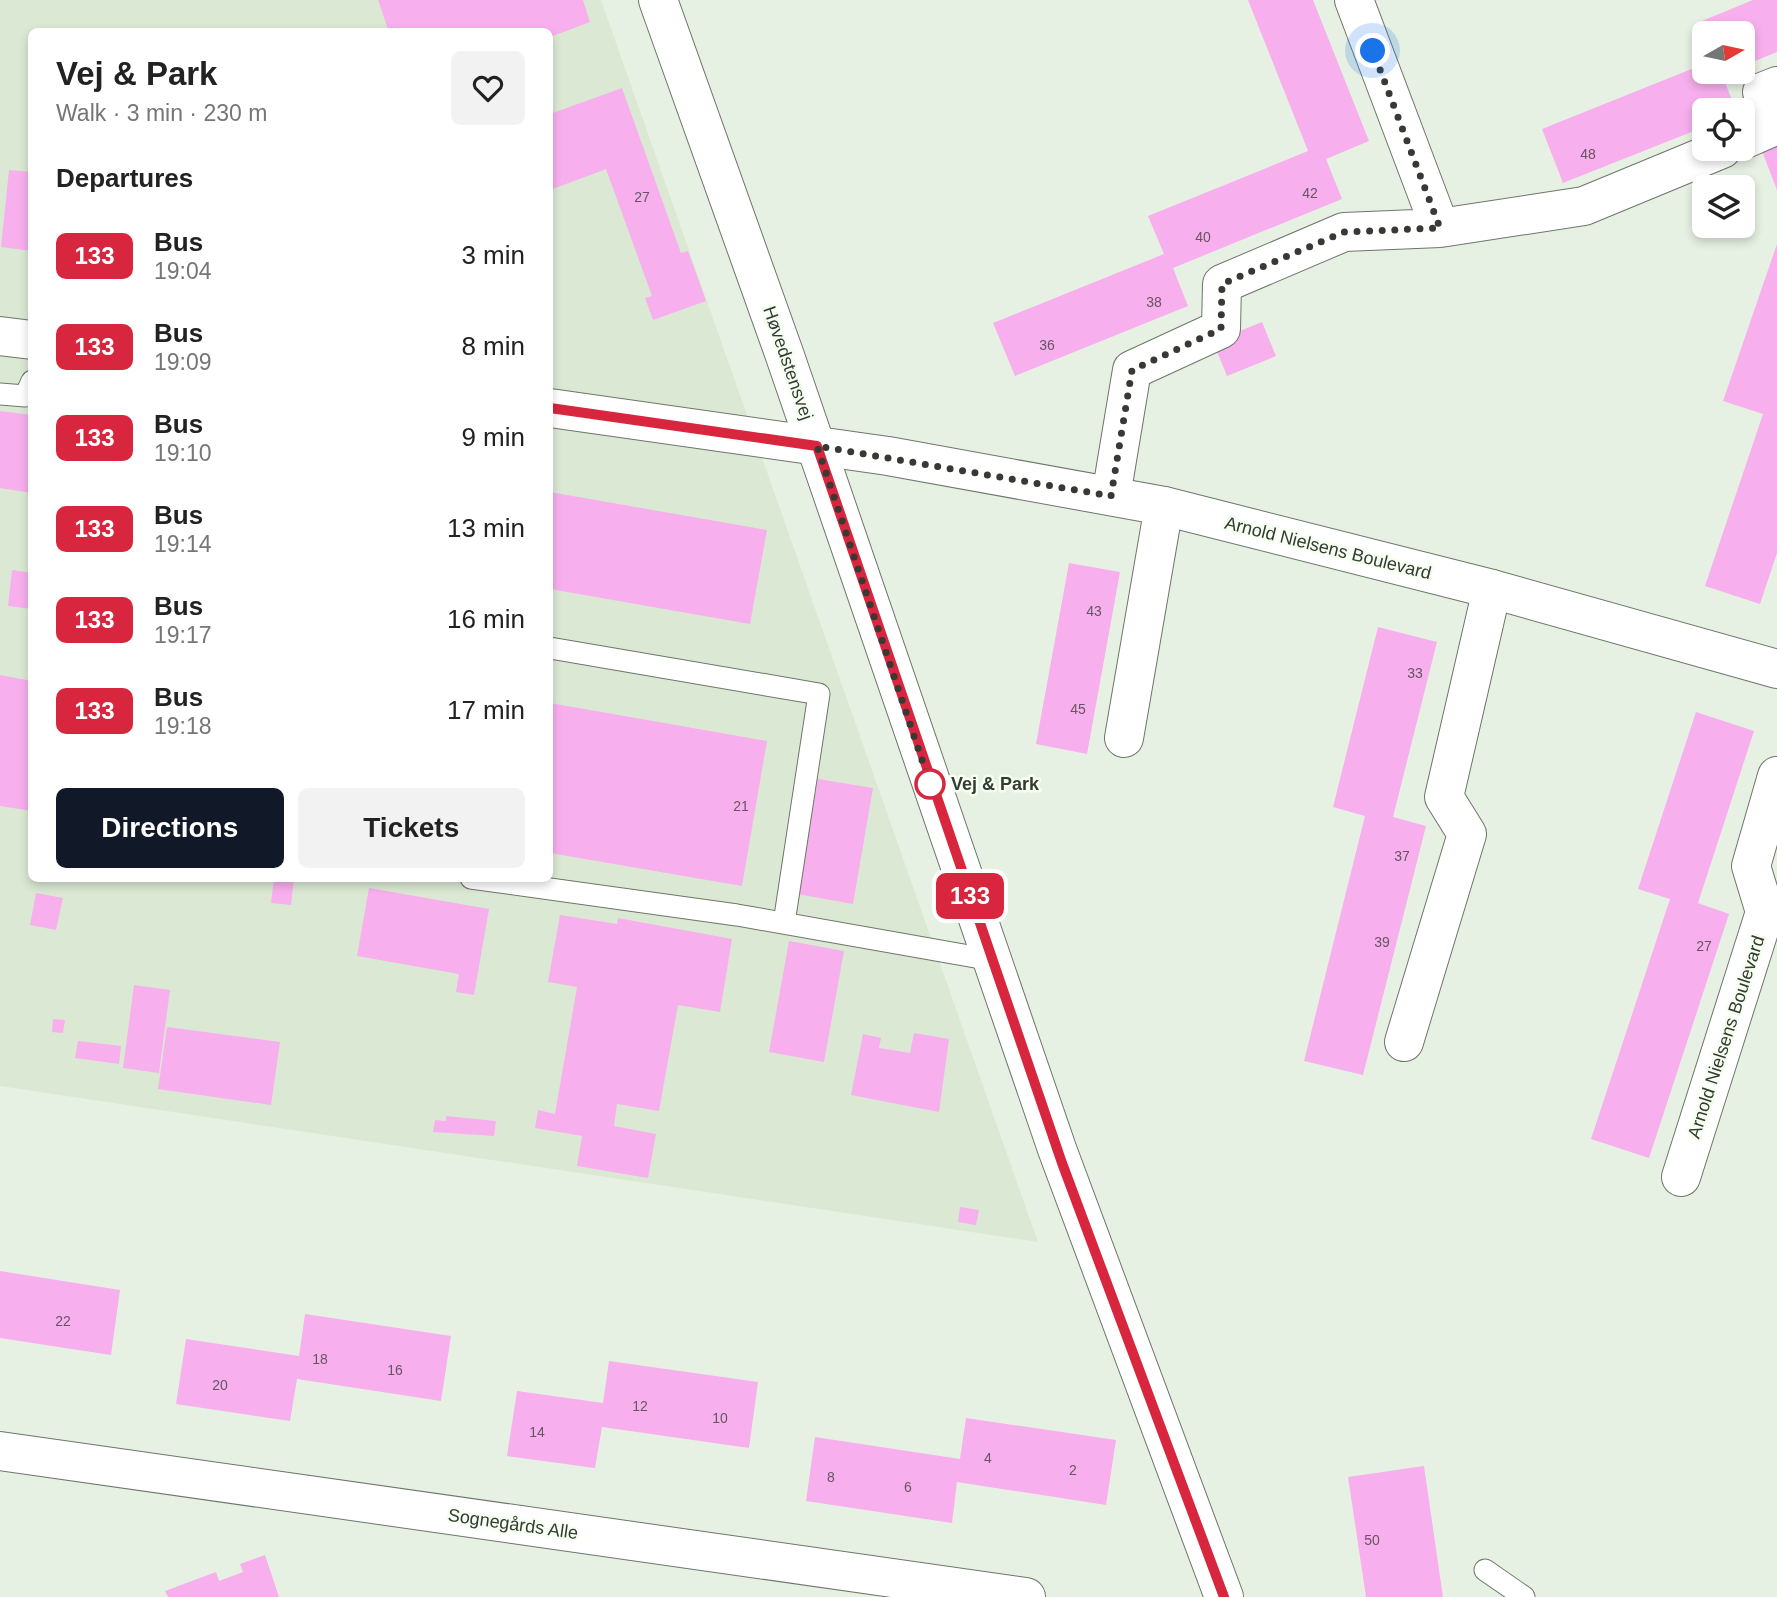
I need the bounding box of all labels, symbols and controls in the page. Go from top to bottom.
north arrow [1692,21,1755,84]
map controls [1692,21,1755,238]
your location [1355,33,1390,68]
button: heart [451,51,525,125]
text: Vej & Park [56,55,217,92]
button: locate [1692,98,1755,161]
text: Walk · 3 min · 230 m [56,100,267,126]
house number: 48 [1580,146,1596,162]
text: Departures [56,163,193,193]
button: layers [1692,175,1755,238]
house number: 42 [1302,185,1318,201]
house number: 27 [634,189,650,205]
text: Bus [154,227,203,257]
house number: 40 [1195,229,1211,245]
text: 3 min [461,240,525,270]
text: 133 [74,242,115,269]
text: 19:04 [154,258,212,284]
house number: 38 [1146,294,1162,310]
street label: Høvedstensvej [759,303,817,423]
text: Bus [154,318,203,348]
text: 8 min [461,331,525,361]
text: 133 [74,333,115,360]
house number: 36 [1039,337,1055,353]
text: 19:09 [154,349,212,375]
text: Bus [154,409,203,439]
text: 9 min [461,422,525,452]
text: 133 [74,424,115,451]
text: 19:10 [154,440,212,466]
text: Bus [154,500,203,530]
text: 13 min [447,513,525,543]
street label: Arnold Nielsens Boulevard [1223,513,1433,583]
text: 133 [74,515,115,542]
text: 19:14 [154,531,212,557]
text: Bus [154,591,203,621]
house number: 43 [1086,603,1102,619]
text: 16 min [447,604,525,634]
text: 133 [74,606,115,633]
text: 19:17 [154,622,212,648]
house number: 33 [1407,665,1423,681]
text: Bus [154,682,203,712]
text: 17 min [447,695,525,725]
text: 133 [74,697,115,724]
house number: 45 [1070,701,1086,717]
text: 19:18 [154,713,212,739]
marker: Vej & Park [915,769,945,799]
place label: Vej & Park [951,774,1040,794]
button: Directions [56,788,284,868]
button: Tickets [298,788,525,868]
house number: 21 [733,798,749,814]
house number: 37 [1394,848,1410,864]
line badge: 133 [930,873,1010,919]
text: 133 [950,882,990,909]
street label: Arnold Nielsens Boulevard [1684,933,1768,1141]
house number: 39 [1374,934,1390,950]
house number: 27 [1696,938,1712,954]
house number: 22 [55,1313,71,1329]
house number: 18 [312,1351,328,1367]
house number: 16 [387,1362,403,1378]
house number: 20 [212,1377,228,1393]
house number: 12 [632,1398,648,1414]
house number: 10 [712,1410,728,1426]
house number: 14 [529,1424,545,1440]
house number: 4 [984,1450,992,1466]
house number: 2 [1069,1462,1077,1478]
house number: 8 [827,1469,835,1485]
house number: 6 [904,1479,912,1495]
street label: Sognegårds Alle [447,1505,579,1543]
house number: 50 [1364,1532,1380,1548]

